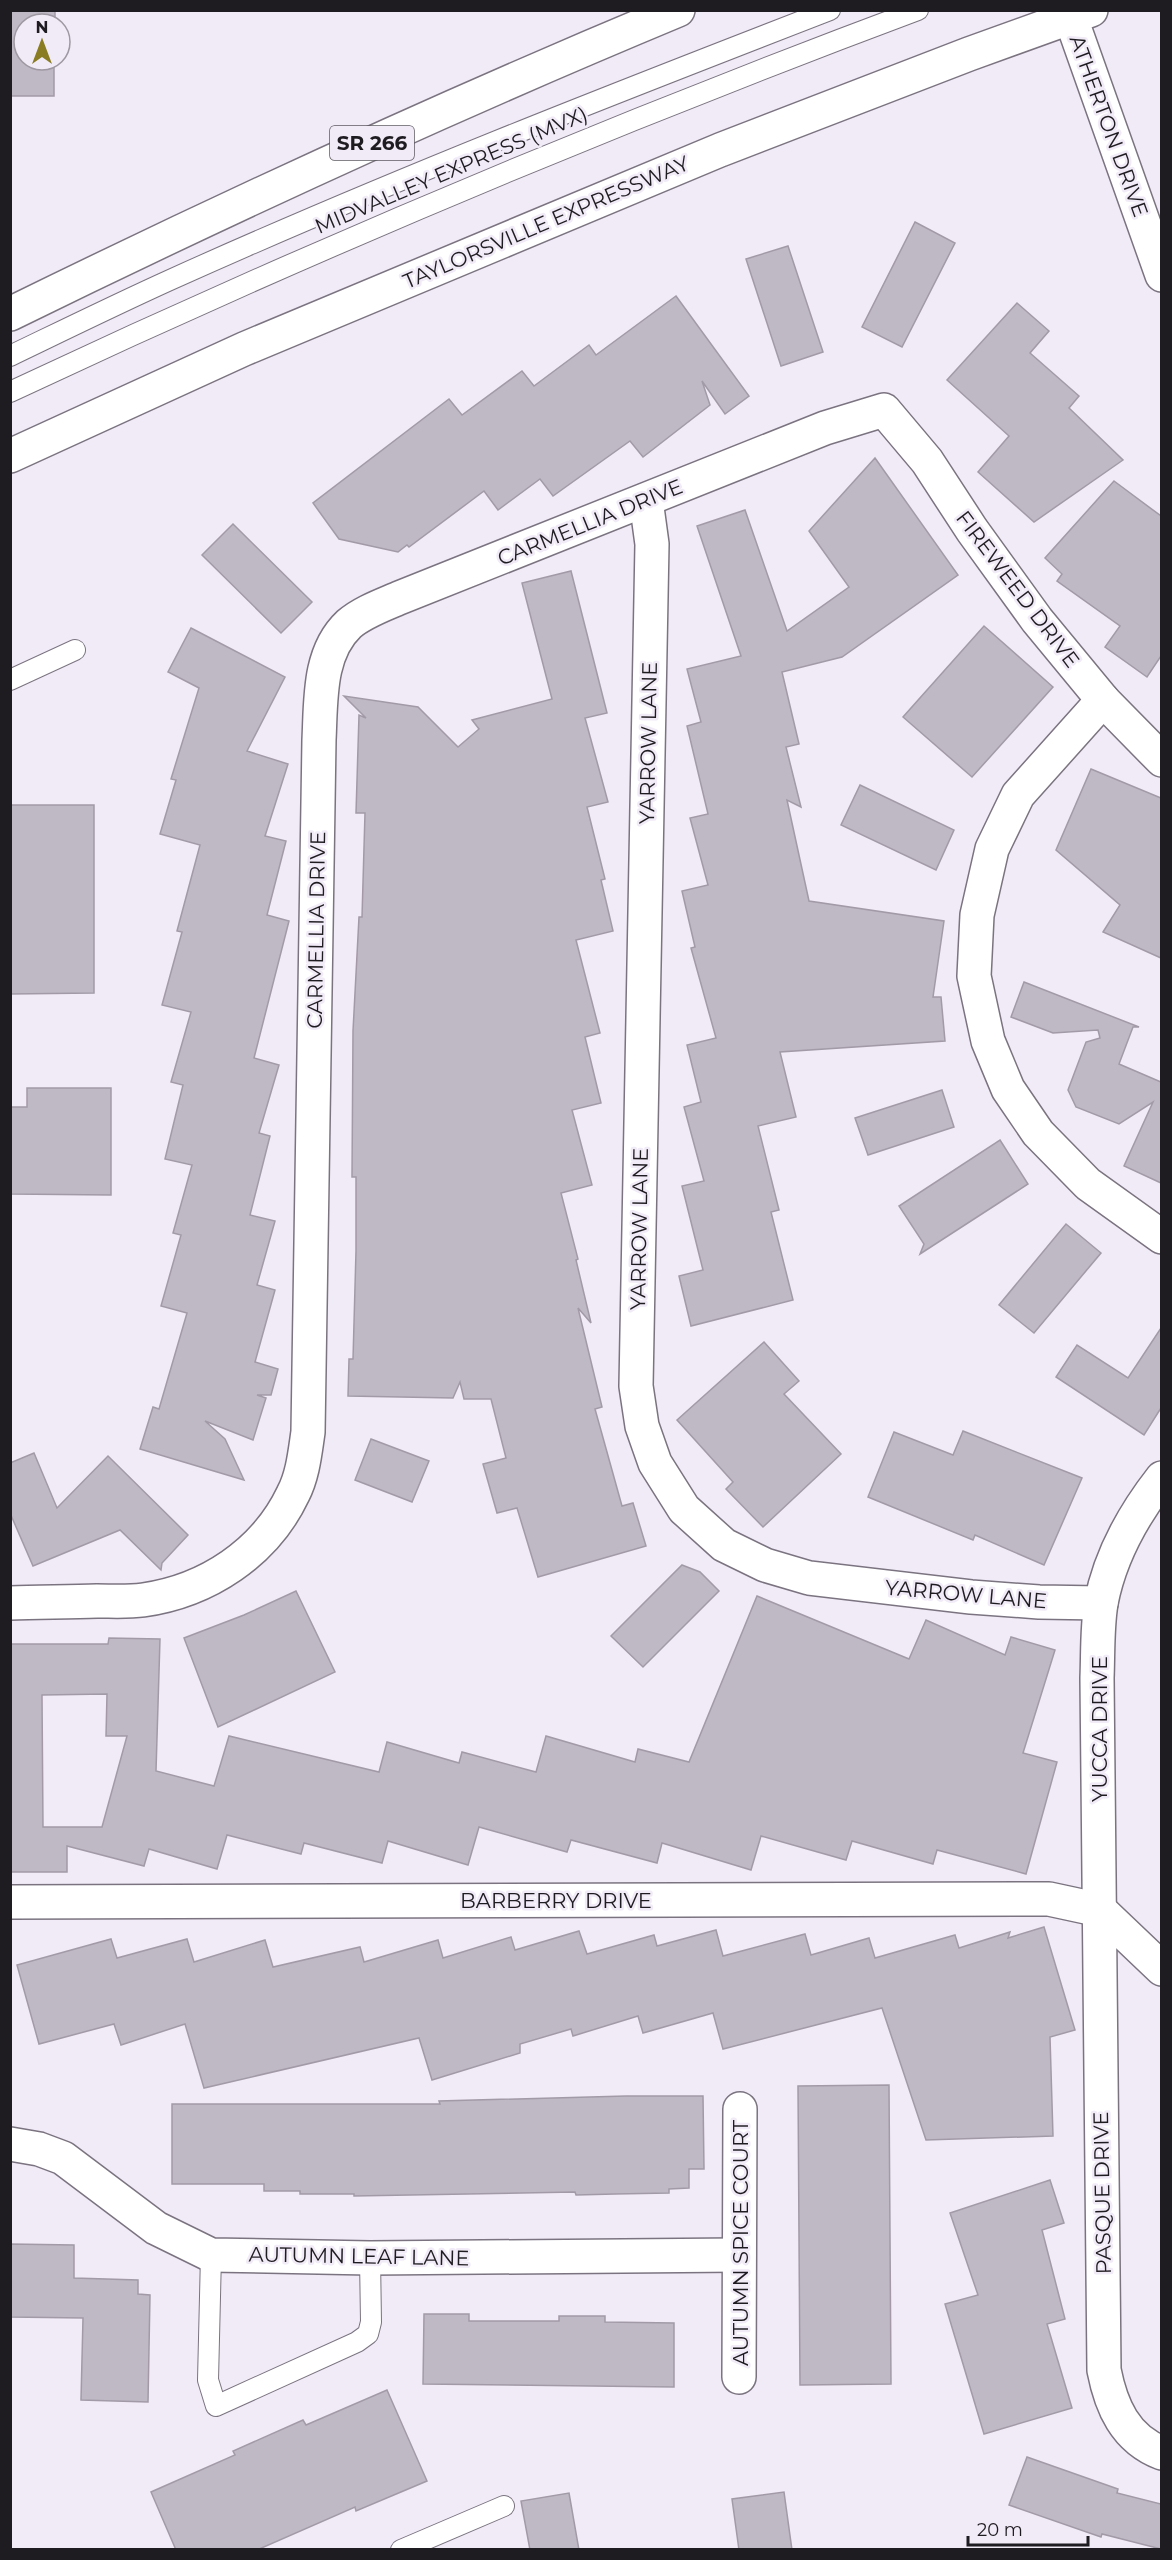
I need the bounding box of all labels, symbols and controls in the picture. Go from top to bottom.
north arrow [12,12,72,72]
text: N [36,18,48,37]
street label: ATHERTON DRIVE [1065,32,1153,220]
street label: MIDVALLEY EXPRESS (MVX) [311,101,591,239]
road number: SR 266 [330,126,414,160]
street label: TAYLORSVILLE EXPRESSWAY [399,150,693,294]
street label: CARMELLIA DRIVE [494,473,686,571]
street label: FIREWEED DRIVE [951,506,1085,672]
street label: YARROW LANE [634,662,662,824]
street label: CARMELLIA DRIVE [302,831,330,1029]
street label: YARROW LANE [625,1148,653,1310]
street label: YARROW LANE [884,1574,1048,1614]
street label: YUCCA DRIVE [1087,1656,1112,1802]
street label: BARBERRY DRIVE [460,1888,652,1913]
street label: PASQUE DRIVE [1088,2111,1116,2275]
street label: AUTUMN SPICE COURT [728,2120,753,2366]
street label: AUTUMN LEAF LANE [248,2242,470,2270]
scale bar [968,2509,1088,2547]
text: 20 m [977,2519,1023,2541]

